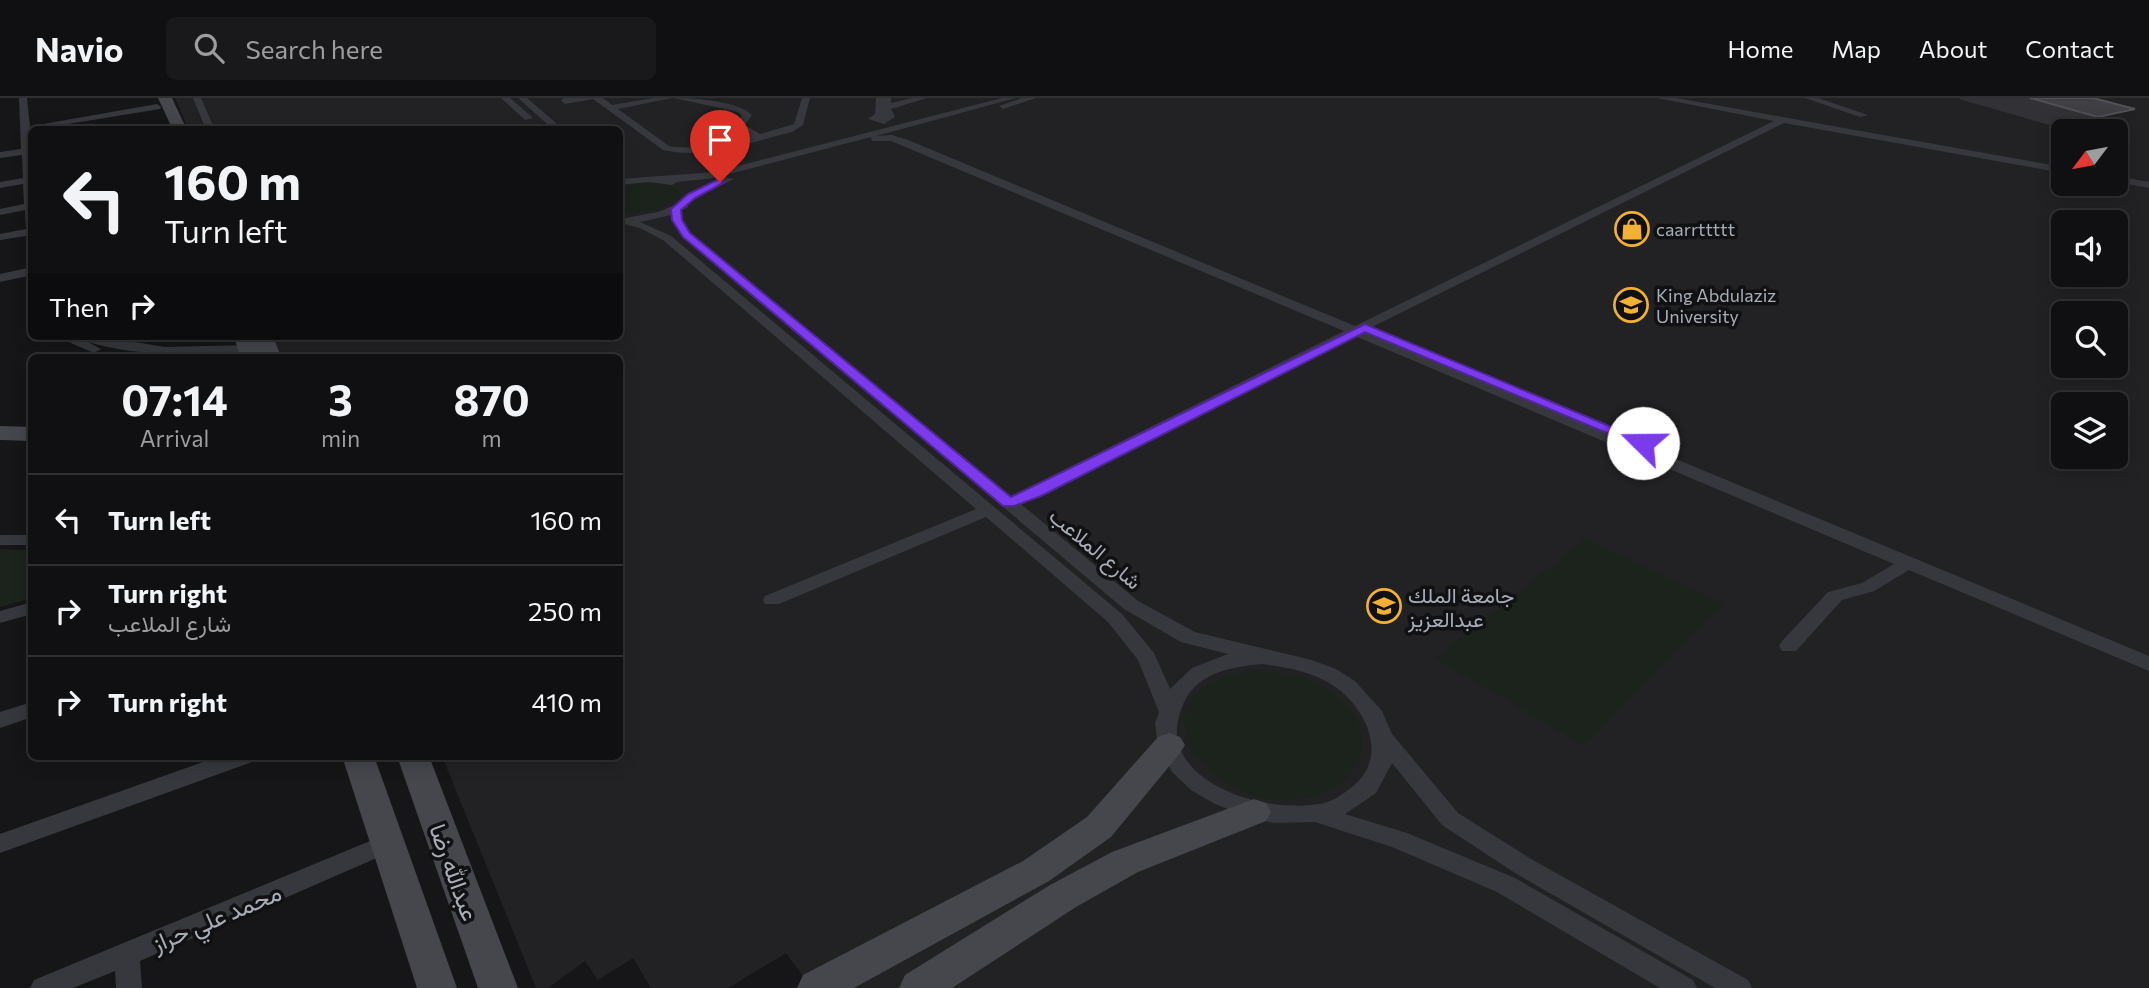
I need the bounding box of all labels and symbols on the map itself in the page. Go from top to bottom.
pin [690,110,750,182]
north arrow [2051,119,2128,196]
shop icon: caarrttttt [1613,210,1651,248]
place label: caarrttttt [1656,218,1735,240]
place label: King Abdulaziz University [1656,284,1776,327]
school or university icon: King Abdulaziz University [1612,286,1650,324]
position arrow [1606,406,1680,480]
street label: شارع الملاعب [1043,502,1147,596]
place label: جامعة الملك عبدالعزيز [1407,582,1514,633]
school or university icon: جامعة الملك عبدالعزيز [1365,587,1403,625]
street label: عبدالله رضا [422,820,486,925]
street label: محمد علي حراز [146,877,288,963]

